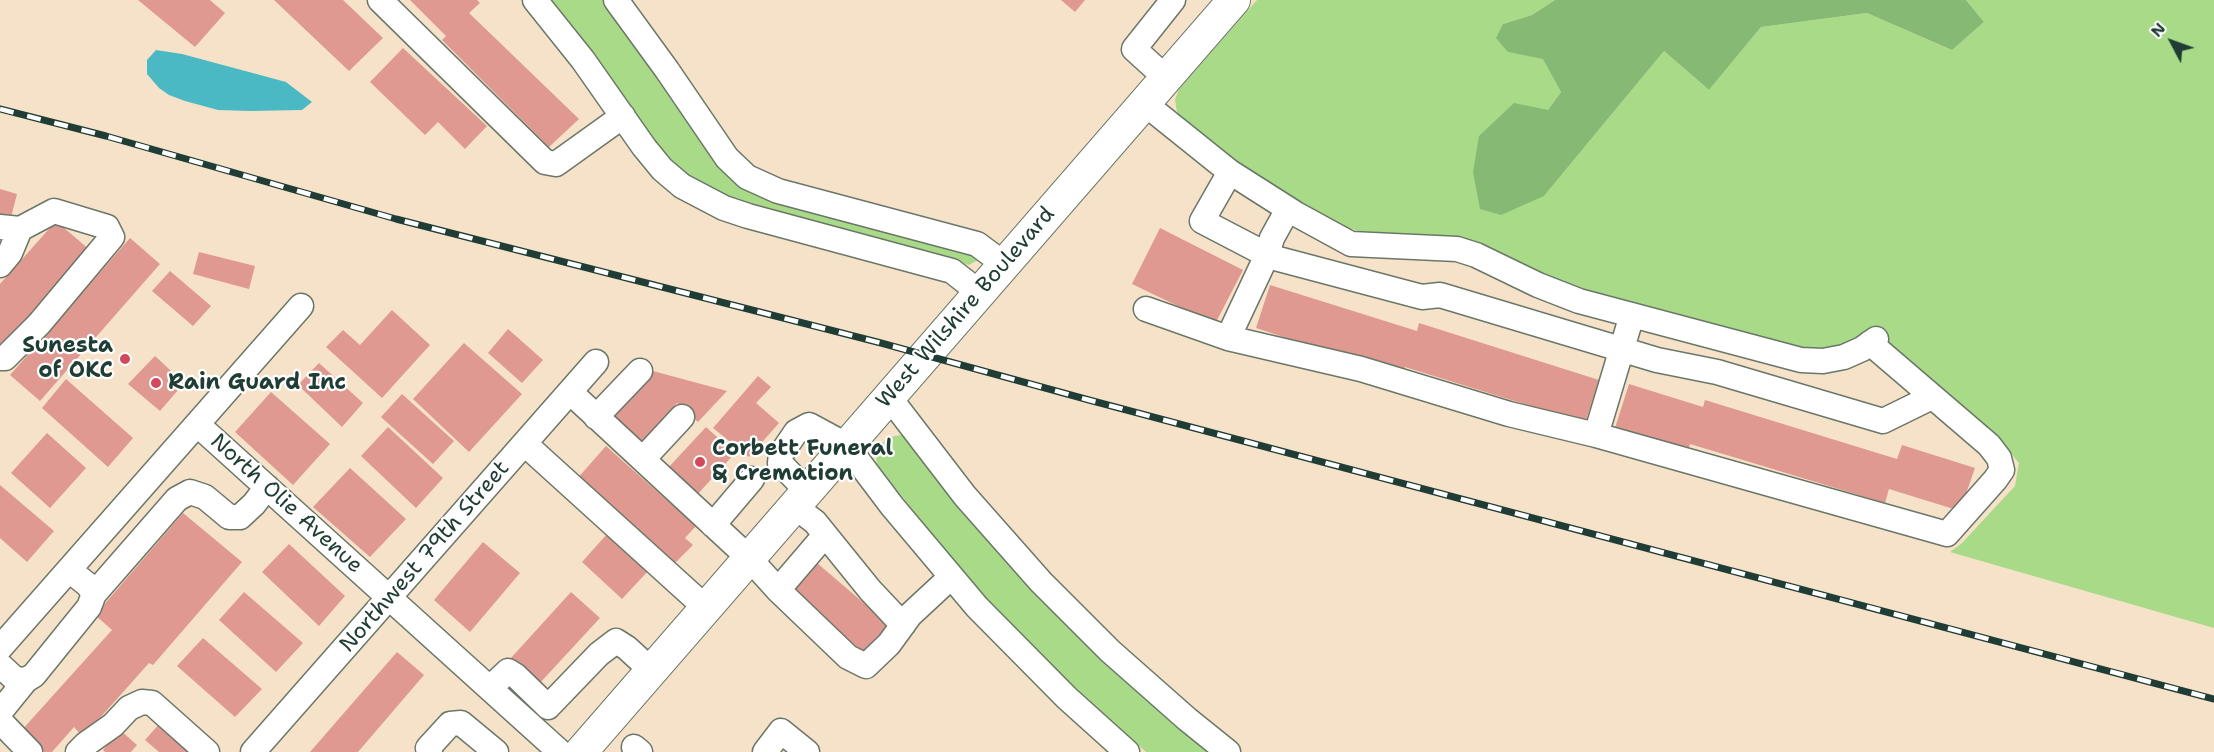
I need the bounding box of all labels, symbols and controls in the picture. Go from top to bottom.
north arrow [2142,12,2202,72]
text: N [2146,18,2170,42]
street label: West Wilshire Boulevard [871,202,1061,414]
place label: Sunesta of OKC [22,333,113,384]
marker: Sunesta of OKC [118,352,132,366]
place label: Rain Guard Inc [168,370,346,396]
marker: Rain Guard Inc [149,376,163,390]
street label: North Olie Avenue [204,429,368,579]
place label: Corbett Funeral & Cremation [712,436,893,488]
marker: Corbett Funeral & Cremation [693,455,707,469]
street label: Northwest 79th Street [335,456,515,658]

